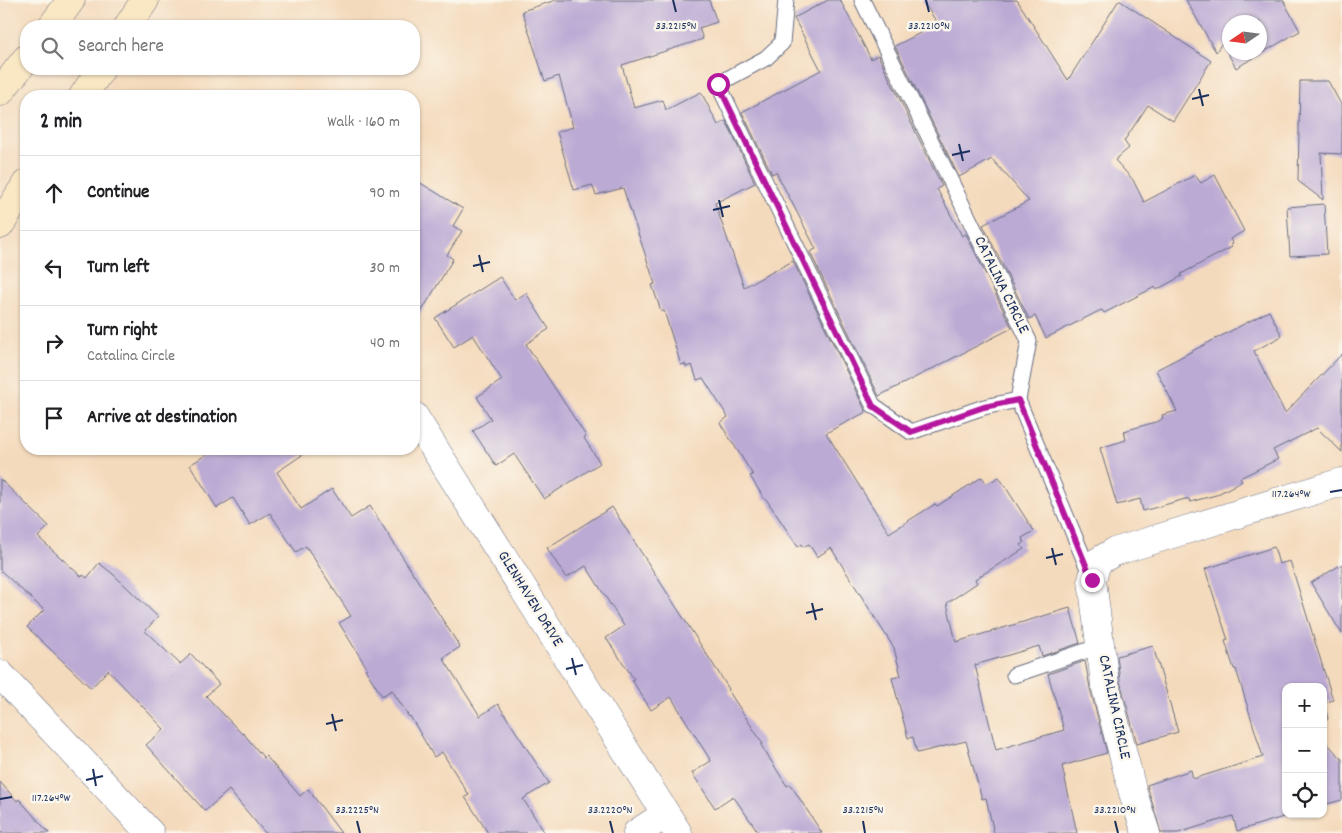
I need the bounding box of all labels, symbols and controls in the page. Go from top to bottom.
north arrow [1222,15,1267,60]
text: 33.2215°N [655,18,697,35]
text: 33.2210°N [908,18,950,35]
search box [20,20,420,75]
icon: search [38,34,66,62]
text: Search here [78,34,164,61]
route start [707,73,730,96]
text: 2 min [40,108,82,138]
text: Walk · 160 m [327,111,400,134]
icon: ahead [40,179,68,207]
text: Continue [87,180,149,207]
text: 90 m [369,182,400,205]
street label: CATALINA CIRCLE [967,232,1035,338]
icon: left [40,254,68,282]
text: Turn left [87,255,150,282]
text: 30 m [370,257,400,280]
text: Turn right [87,318,158,345]
icon: right [40,329,68,357]
text: 40 m [370,332,400,355]
text: Catalina Circle [87,345,175,368]
icon: arrive [40,404,68,432]
text: Arrive at destination [87,405,237,432]
text: 117.264°W [1272,486,1310,503]
street label: GLENHAVEN DRIVE [491,547,569,652]
route end [1081,569,1104,592]
street label: CATALINA CIRCLE [1092,653,1136,762]
map controls [1282,683,1327,818]
button: + [1282,683,1327,728]
button: − [1282,728,1327,773]
button: locate [1282,773,1327,818]
text: 117.264°W [32,790,70,807]
text: 33.2225°N [335,802,379,819]
text: 33.2220°N [588,802,632,819]
text: 33.2215°N [842,802,884,819]
text: 33.2210°N [1094,802,1136,819]

